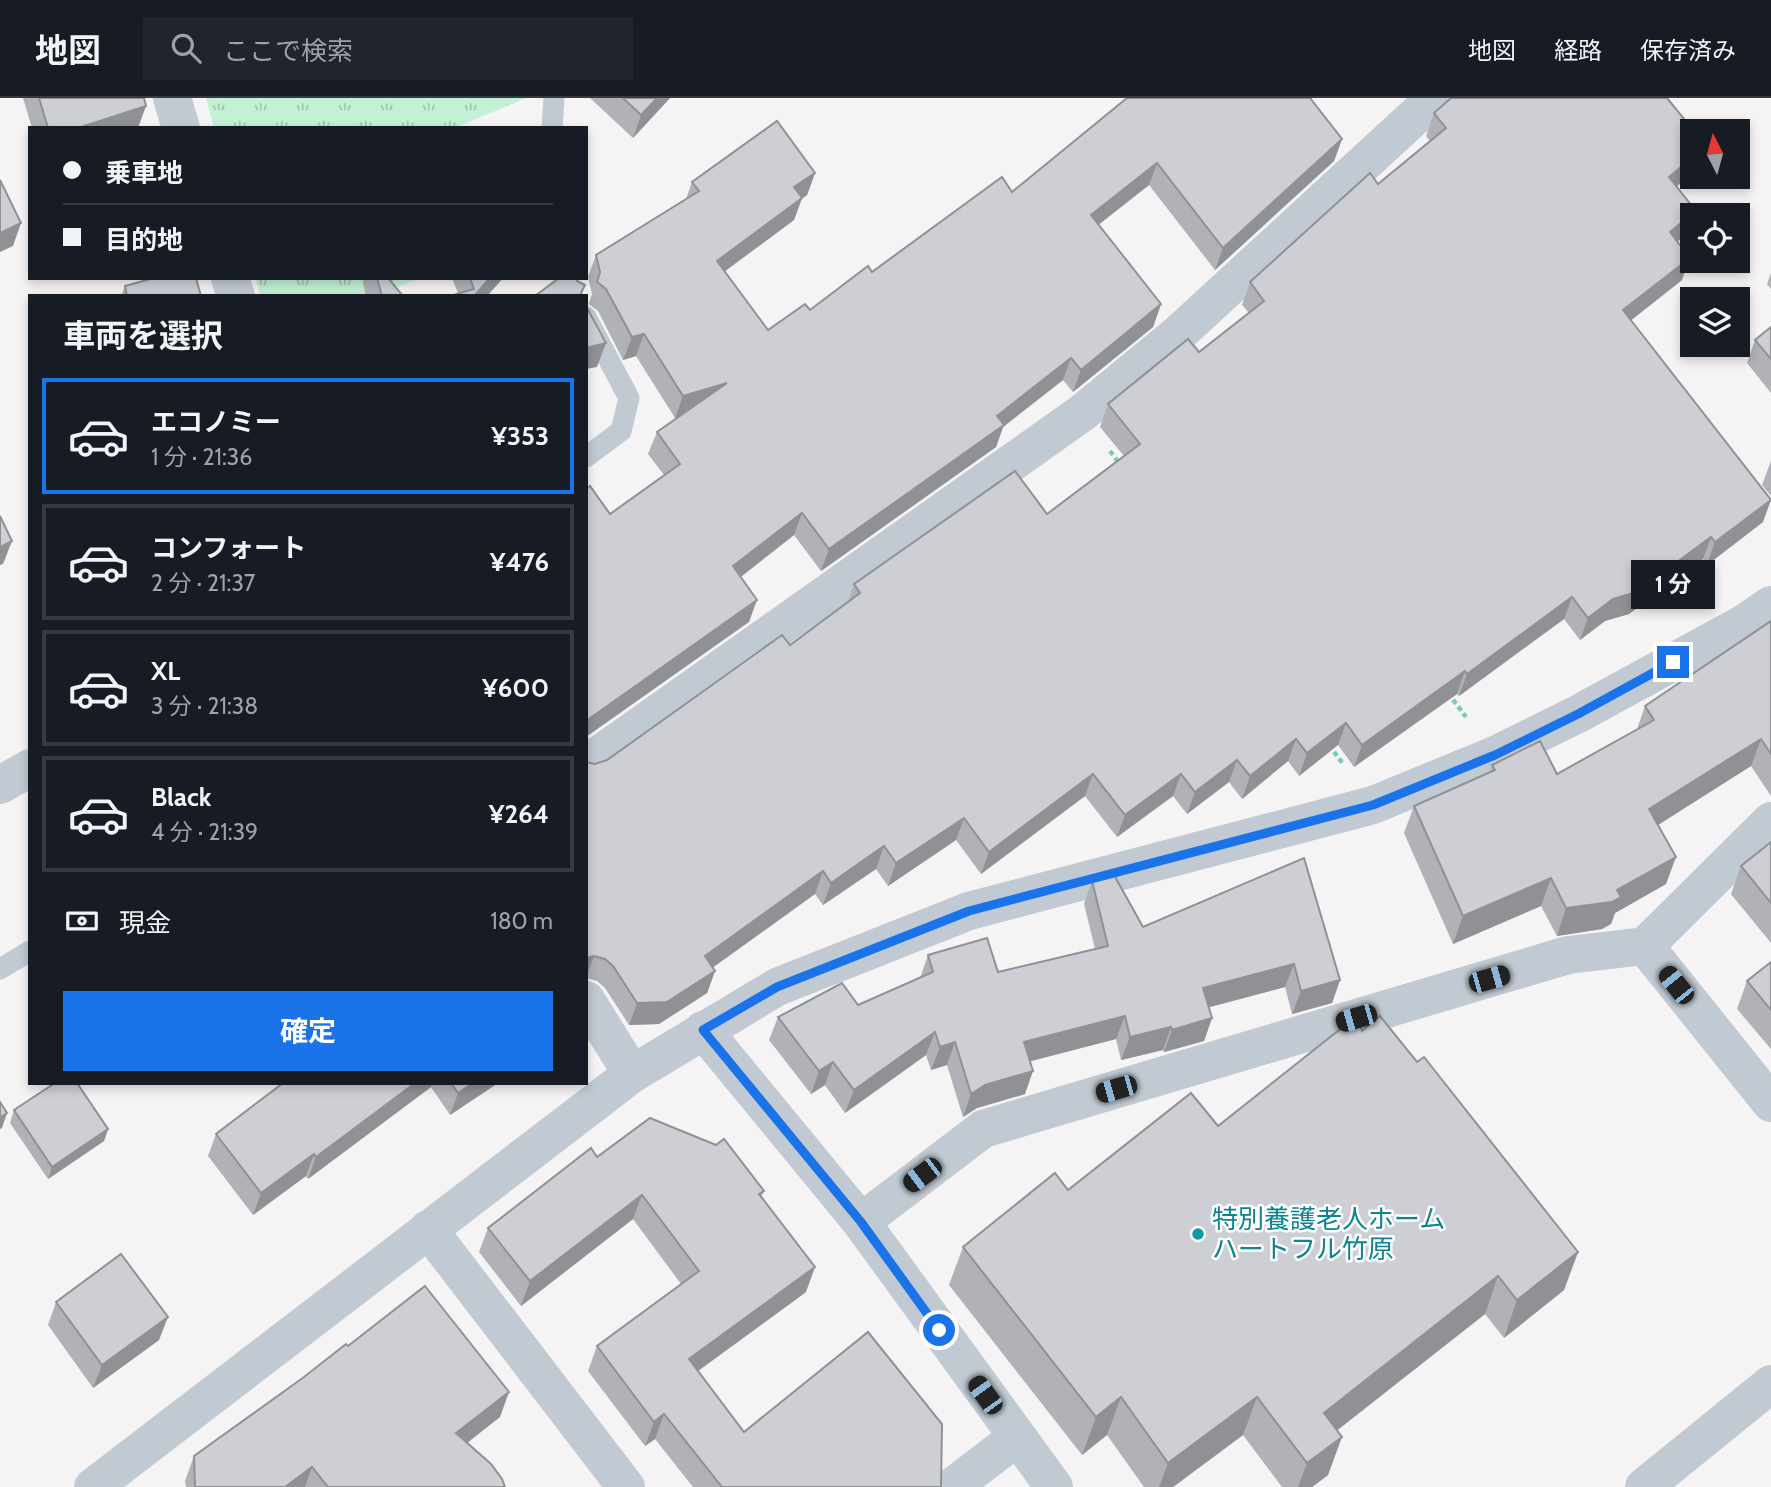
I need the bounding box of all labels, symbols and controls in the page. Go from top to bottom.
search box [143,17,633,80]
icon: search [167,29,205,67]
text: 地図 [35,30,101,70]
text: ここで検索 [223,35,353,67]
text: 地図 [1468,36,1516,65]
text: 経路 [1554,36,1602,65]
text: 保存済み [1640,36,1736,65]
north arrow [1680,119,1750,189]
map controls [1680,119,1750,357]
text: 乗車地 [105,157,183,189]
button: locate [1680,203,1750,273]
text: 目的地 [105,224,183,256]
button: layers [1680,287,1750,357]
text: 車両を選択 [63,316,223,355]
icon: car [67,405,130,468]
text: エコノミー [151,406,281,438]
text: ¥353 [491,420,549,452]
text: 1 分 · 21:36 [151,443,252,471]
icon: car [67,531,130,594]
text: コンフォート [151,532,306,564]
text: ¥476 [490,546,549,578]
callout: 1 分 [1631,560,1715,610]
text: 2 分 · 21:37 [151,569,255,597]
text: 1 分 [1655,570,1691,598]
route end [1657,646,1689,678]
text: XL [151,655,180,687]
icon: car [67,657,130,720]
text: ¥600 [482,672,549,704]
text: 3 分 · 21:38 [151,692,258,720]
text: Black [151,781,211,813]
icon: car [67,783,130,846]
text: ¥264 [489,798,549,830]
text: 4 分 · 21:39 [151,818,258,846]
icon: cash [63,902,101,940]
text: 現金 [119,907,171,939]
text: 180 m [490,907,553,935]
car [1655,962,1698,1008]
car [1466,963,1513,995]
button: 確定 [63,991,553,1071]
car [1333,1002,1380,1034]
car [1093,1073,1140,1105]
car [899,1154,946,1196]
place label: 特別養護老人ホーム ハートフル竹原 [1212,1203,1445,1265]
marker: 特別養護老人ホーム ハートフル竹原 [1190,1226,1206,1242]
route start [923,1314,955,1346]
car [965,1372,1006,1418]

